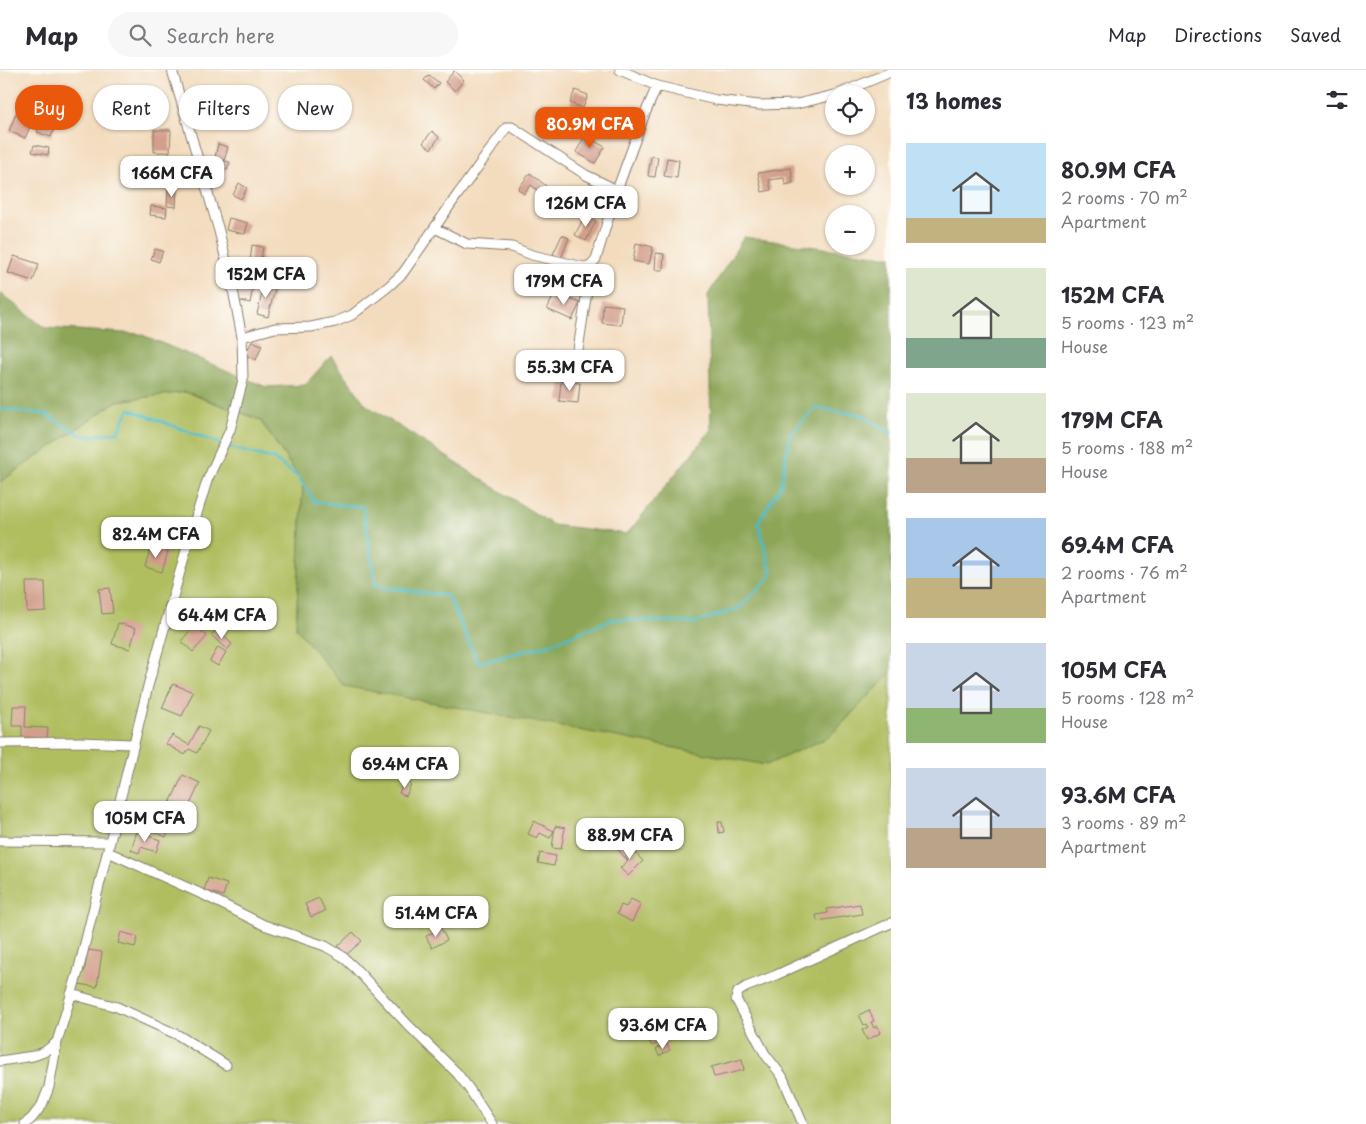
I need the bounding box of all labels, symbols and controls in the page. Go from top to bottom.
search box [108,12,458,57]
text: Map [25,17,78,53]
icon: search [126,21,154,49]
text: Search here [166,21,275,49]
text: Map [1108,21,1146,48]
text: Directions [1174,21,1262,48]
text: Saved [1290,21,1341,48]
text: 13 homes [906,84,1002,116]
chip: Buy [15,85,83,130]
chip: Rent [93,85,169,130]
chip: Filters [179,85,268,130]
chip: New [278,85,352,130]
map controls [825,85,875,255]
button: locate [825,85,875,135]
icon: filters [1323,86,1351,114]
pin: 80.9M CFA [533,106,647,149]
text: 80.9M CFA [546,111,634,135]
button: + [825,145,875,195]
text: 80.9M CFA [1061,153,1176,185]
pin: 166M CFA [120,156,224,198]
text: 166M CFA [131,160,213,184]
icon: home [946,163,1006,223]
text: 2 rooms · 70 m² [1061,185,1188,209]
pin: 126M CFA [534,186,638,228]
text: 126M CFA [546,190,626,214]
button: − [825,205,875,255]
text: Apartment [1061,209,1146,233]
pin: 152M CFA [214,256,318,299]
text: 152M CFA [227,261,305,285]
pin: 179M CFA [512,264,616,306]
text: 179M CFA [525,268,603,292]
text: 152M CFA [1061,278,1165,310]
icon: home [946,288,1006,348]
text: 5 rooms · 123 m² [1061,310,1194,334]
text: House [1061,334,1108,358]
pin: 55.3M CFA [513,350,627,392]
text: 55.3M CFA [527,354,613,378]
text: 179M CFA [1061,403,1163,435]
icon: home [946,413,1006,473]
text: 5 rooms · 188 m² [1061,435,1193,459]
text: House [1061,459,1108,483]
pin: 82.4M CFA [99,516,213,559]
text: 82.4M CFA [112,521,200,545]
text: 69.4M CFA [1061,528,1174,560]
icon: home [946,538,1006,598]
text: 2 rooms · 76 m² [1061,560,1188,584]
text: Apartment [1061,584,1146,608]
pin: 64.4M CFA [165,598,279,640]
text: 64.4M CFA [178,602,266,626]
text: 105M CFA [1061,653,1167,685]
icon: home [946,663,1006,723]
text: 5 rooms · 128 m² [1061,685,1194,709]
text: House [1061,709,1108,733]
pin: 69.4M CFA [348,746,462,789]
text: 69.4M CFA [362,751,448,775]
text: 93.6M CFA [1061,778,1176,810]
icon: home [946,788,1006,848]
pin: 105M CFA [93,800,197,843]
text: 105M CFA [105,805,185,829]
text: 3 rooms · 89 m² [1061,810,1186,834]
pin: 88.9M CFA [573,818,687,860]
text: 88.9M CFA [587,822,673,846]
text: Apartment [1061,834,1146,858]
pin: 51.4M CFA [379,896,493,938]
text: 51.4M CFA [395,900,478,924]
pin: 93.6M CFA [606,1008,720,1050]
text: 93.6M CFA [619,1012,707,1036]

